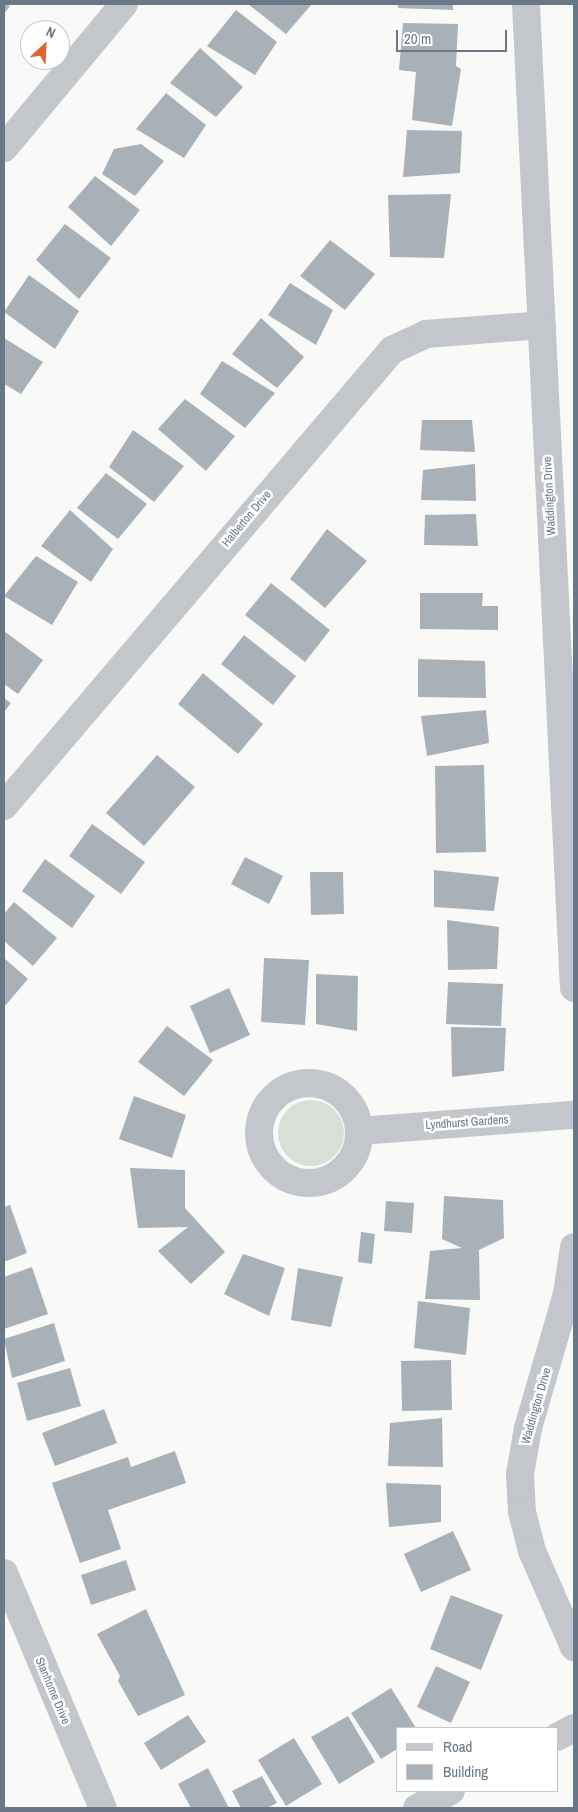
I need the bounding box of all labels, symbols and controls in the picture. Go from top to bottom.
north arrow [20,20,70,70]
scale bar [398,20,509,52]
text: N [43,22,58,42]
text: 20 m [404,28,431,49]
street label: Waddington Drive [541,456,559,536]
street label: Halberton Drive [219,488,275,550]
street label: Lyndhurst Gardens [425,1113,509,1133]
street label: Waddington Drive [519,1366,555,1446]
street label: Stanhome Drive [31,1655,73,1727]
legend [396,1727,558,1792]
text: Road [443,1736,472,1757]
text: Building [443,1761,488,1782]

